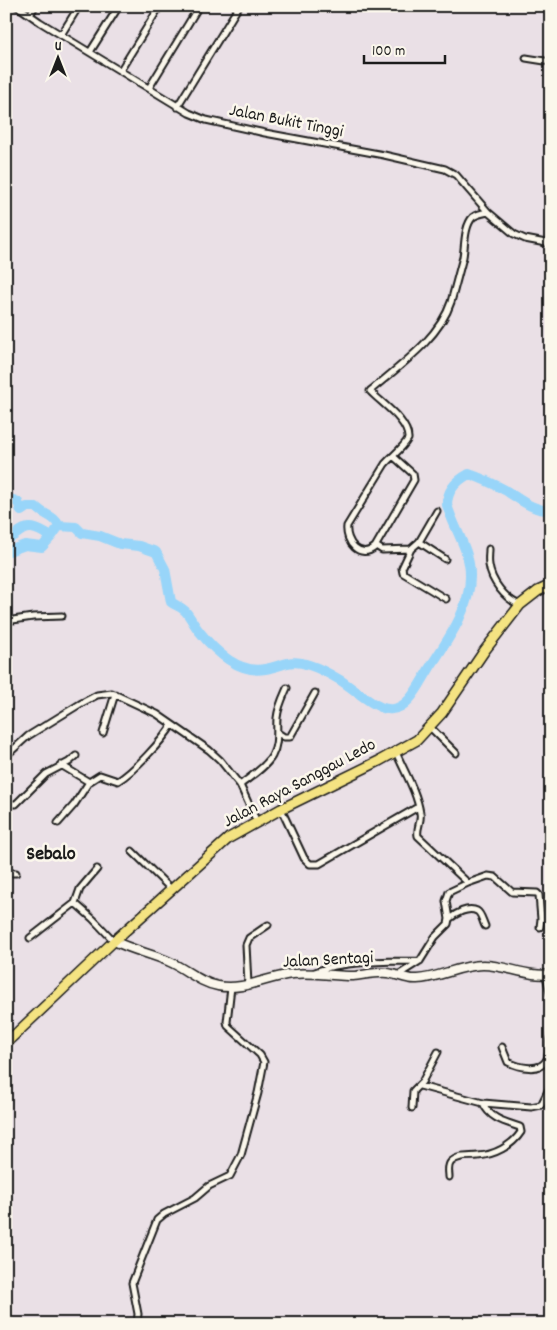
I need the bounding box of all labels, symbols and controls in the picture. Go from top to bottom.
north arrow [32,32,82,82]
scale bar [364,32,446,64]
text: U [55,37,62,57]
text: 100 m [372,41,405,63]
street label: Jalan Bukit Tinggi [227,99,345,145]
street label: Jalan Raya Sanggau Ledo [219,733,381,835]
district label: Sebalo [26,841,76,869]
street label: Jalan Sentagi [282,946,374,976]

